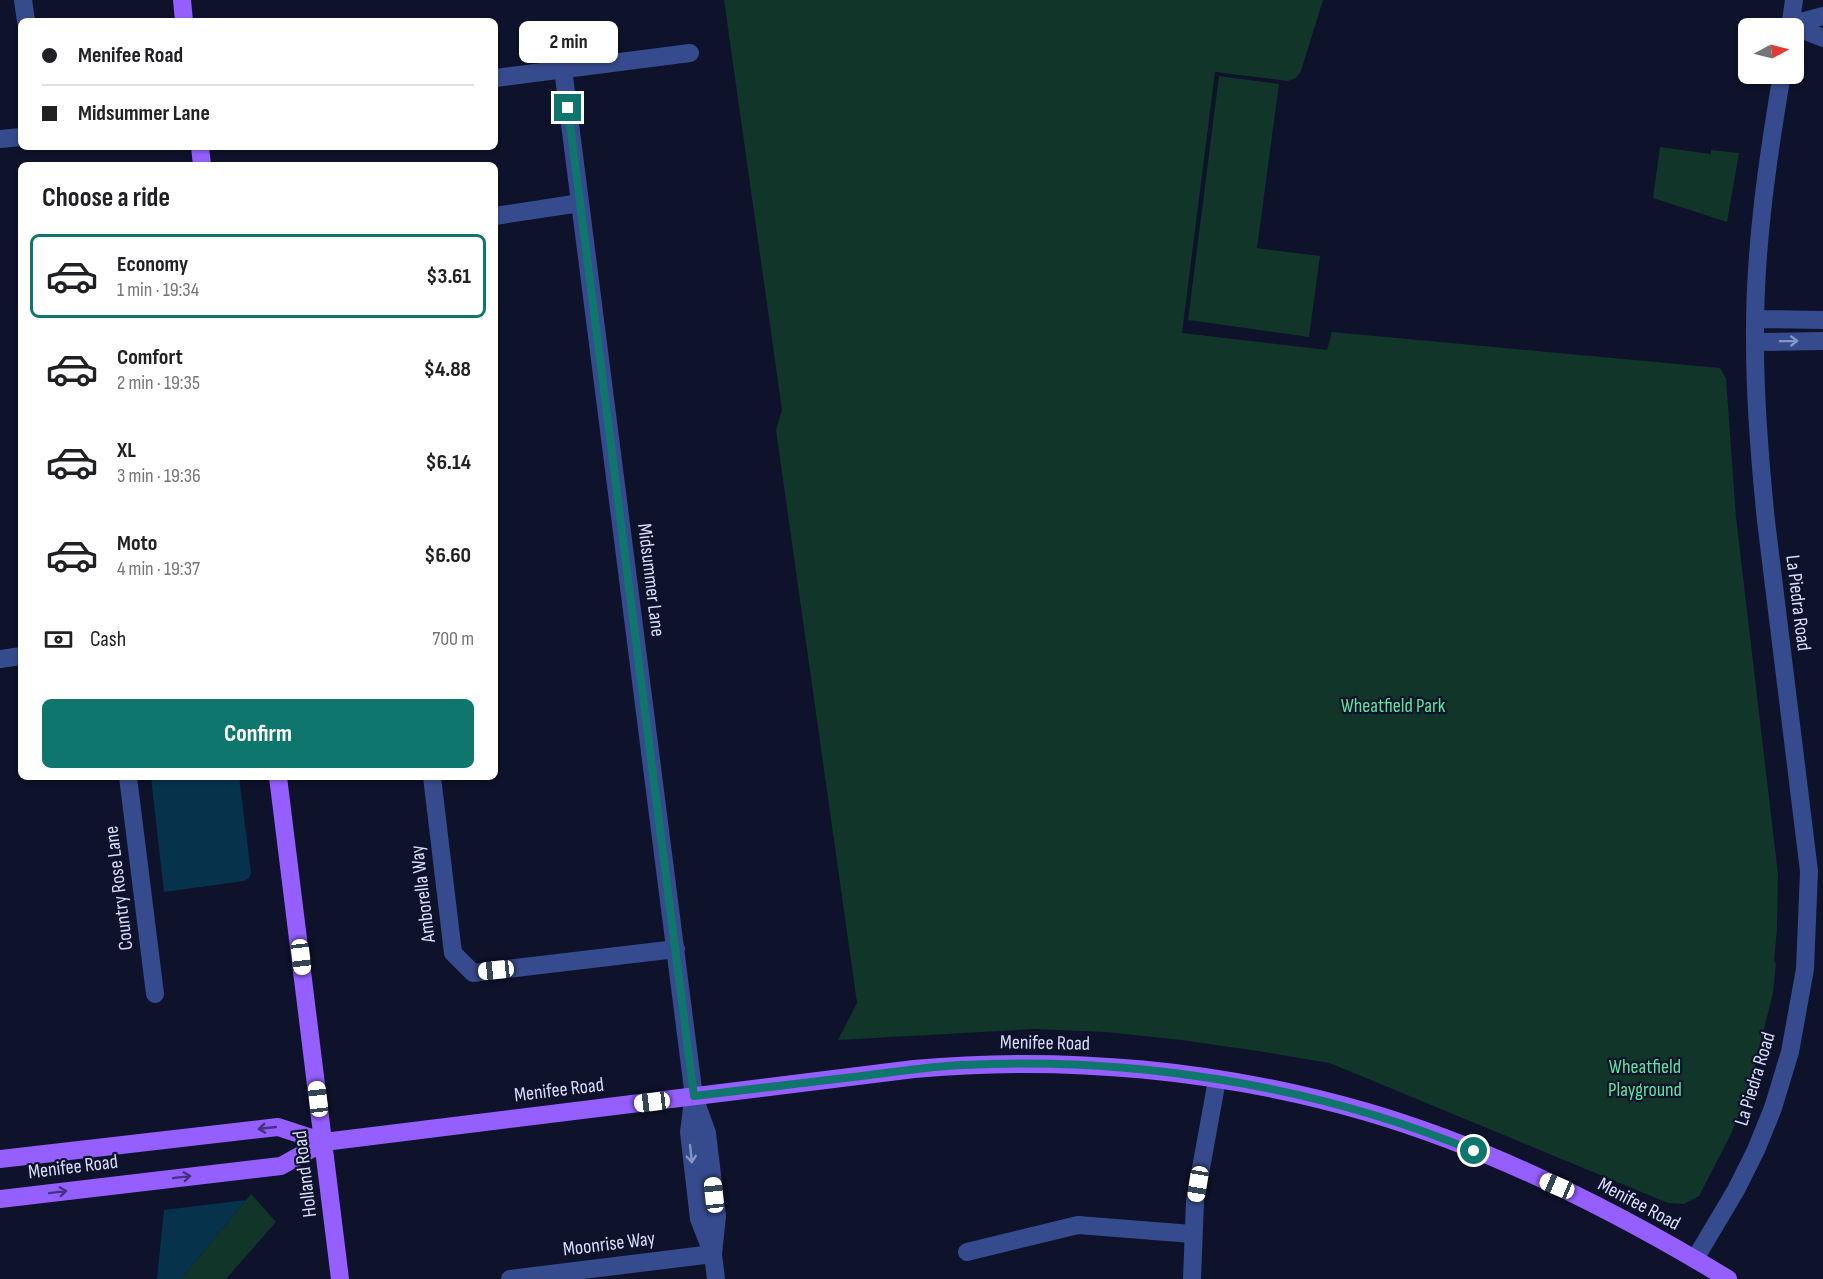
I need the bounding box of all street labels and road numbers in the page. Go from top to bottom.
street label: Midsummer Lane [632,522,670,638]
street label: La Piedra Road [1780,554,1816,652]
street label: Country Rose Lane [99,824,139,952]
street label: Amborella Way [405,844,441,945]
street label: La Piedra Road [1729,1029,1781,1129]
street label: Menifee Road [1000,1030,1090,1056]
street label: Menifee Road [513,1073,605,1107]
street label: Holland Road [288,1129,322,1219]
street label: Menifee Road [27,1150,119,1184]
street label: Menifee Road [1594,1172,1684,1236]
street label: Moonrise Way [562,1226,657,1262]

